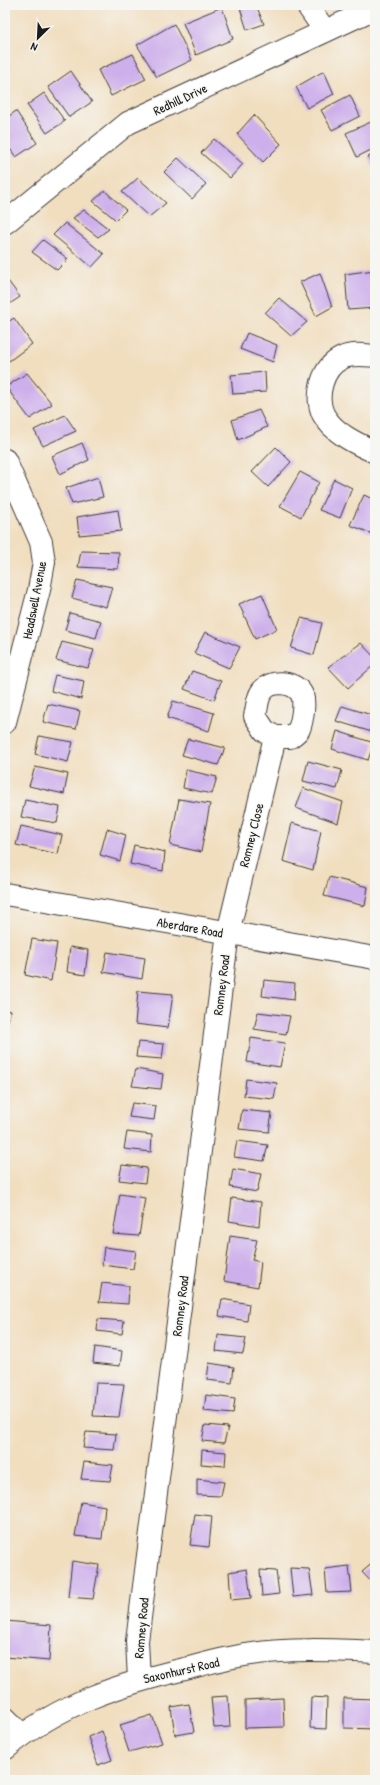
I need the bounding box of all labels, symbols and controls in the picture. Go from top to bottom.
north arrow [18,18,58,58]
text: N [28,39,39,55]
street label: Redhill Drive [150,79,210,119]
street label: Headswell Avenue [18,559,50,641]
street label: Romney Close [234,801,268,869]
street label: Aberdare Road [156,912,224,942]
street label: Romney Road [208,954,234,1016]
street label: Romney Road [167,1275,193,1337]
street label: Romney Road [129,1597,153,1659]
street label: Saxonhurst Road [141,1653,221,1687]

